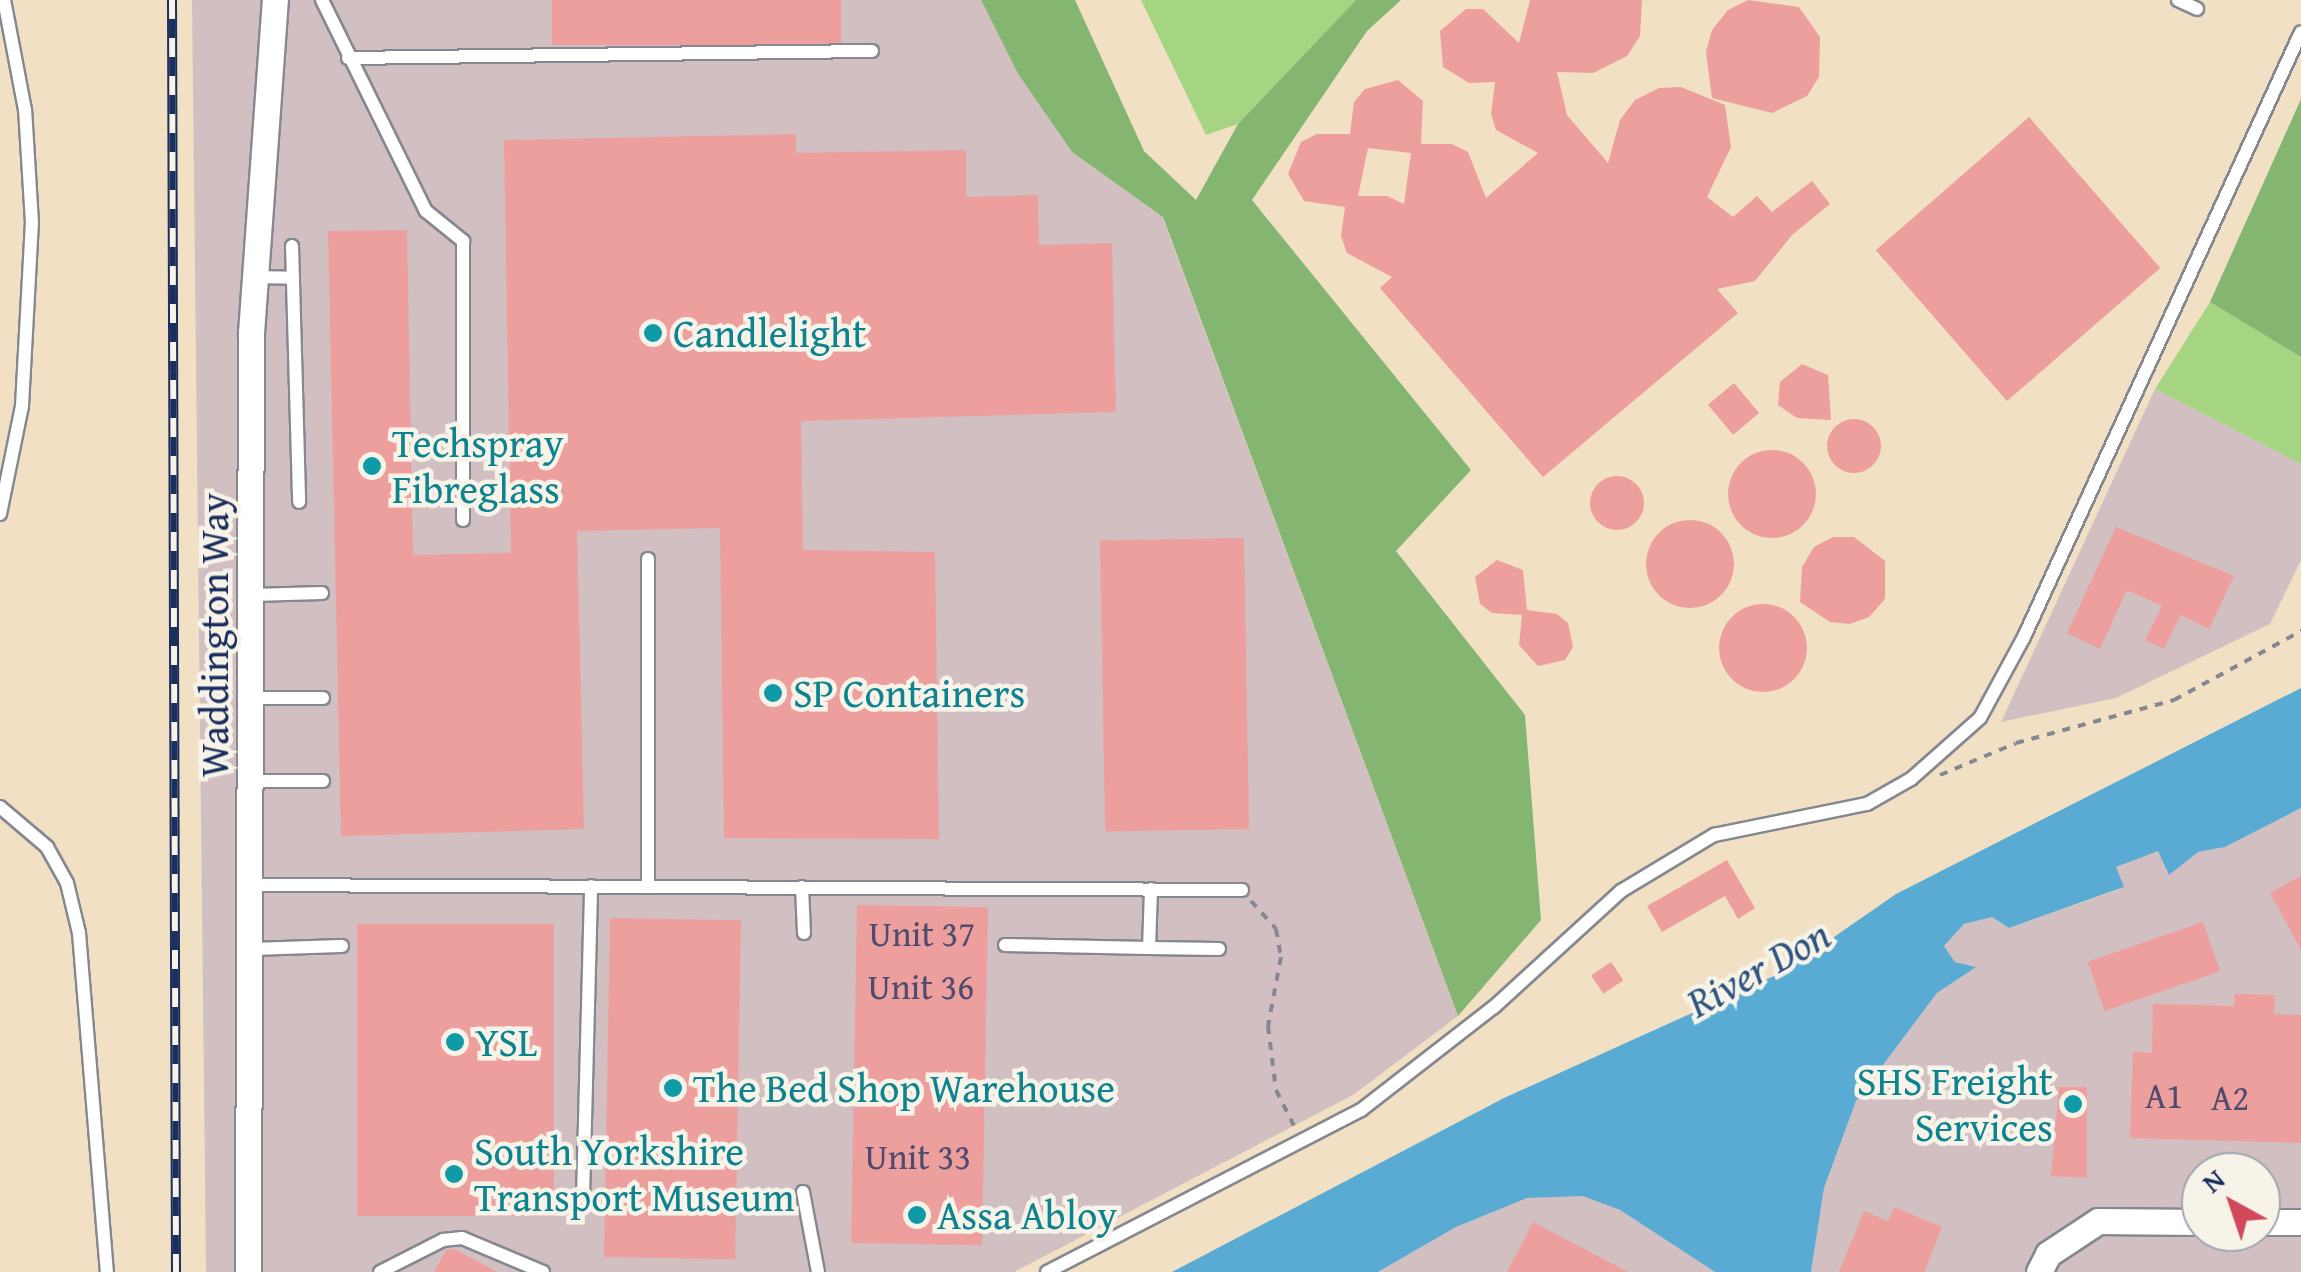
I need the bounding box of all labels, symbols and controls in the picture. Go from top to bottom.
place label: Candlelight [673,309,866,357]
marker: Candlelight [642,322,664,344]
place label: Techspray Fibreglass [392,419,564,513]
marker: Techspray Fibreglass [361,455,383,477]
street label: Waddington Way [190,493,238,777]
place label: SP Containers [793,669,1025,717]
marker: SP Containers [762,682,784,704]
water label: River Don [1678,908,1838,1028]
house number: Unit 37 [869,913,975,955]
house number: Unit 36 [868,966,974,1008]
place label: YSL [475,1018,537,1066]
marker: YSL [444,1031,466,1053]
place label: SHS Freight Services [1857,1057,2053,1151]
place label: The Bed Shop Warehouse [693,1064,1115,1112]
house number: A1 [2145,1075,2183,1117]
marker: The Bed Shop Warehouse [662,1077,684,1099]
house number: A2 [2211,1077,2249,1119]
marker: SHS Freight Services [2062,1093,2084,1115]
place label: South Yorkshire Transport Museum [474,1127,795,1221]
house number: Unit 33 [865,1136,971,1178]
north arrow [2181,1152,2281,1252]
text: N [2192,1158,2233,1202]
marker: South Yorkshire Transport Museum [443,1163,465,1185]
place label: Assa Abloy [937,1191,1117,1239]
marker: Assa Abloy [906,1204,928,1226]

